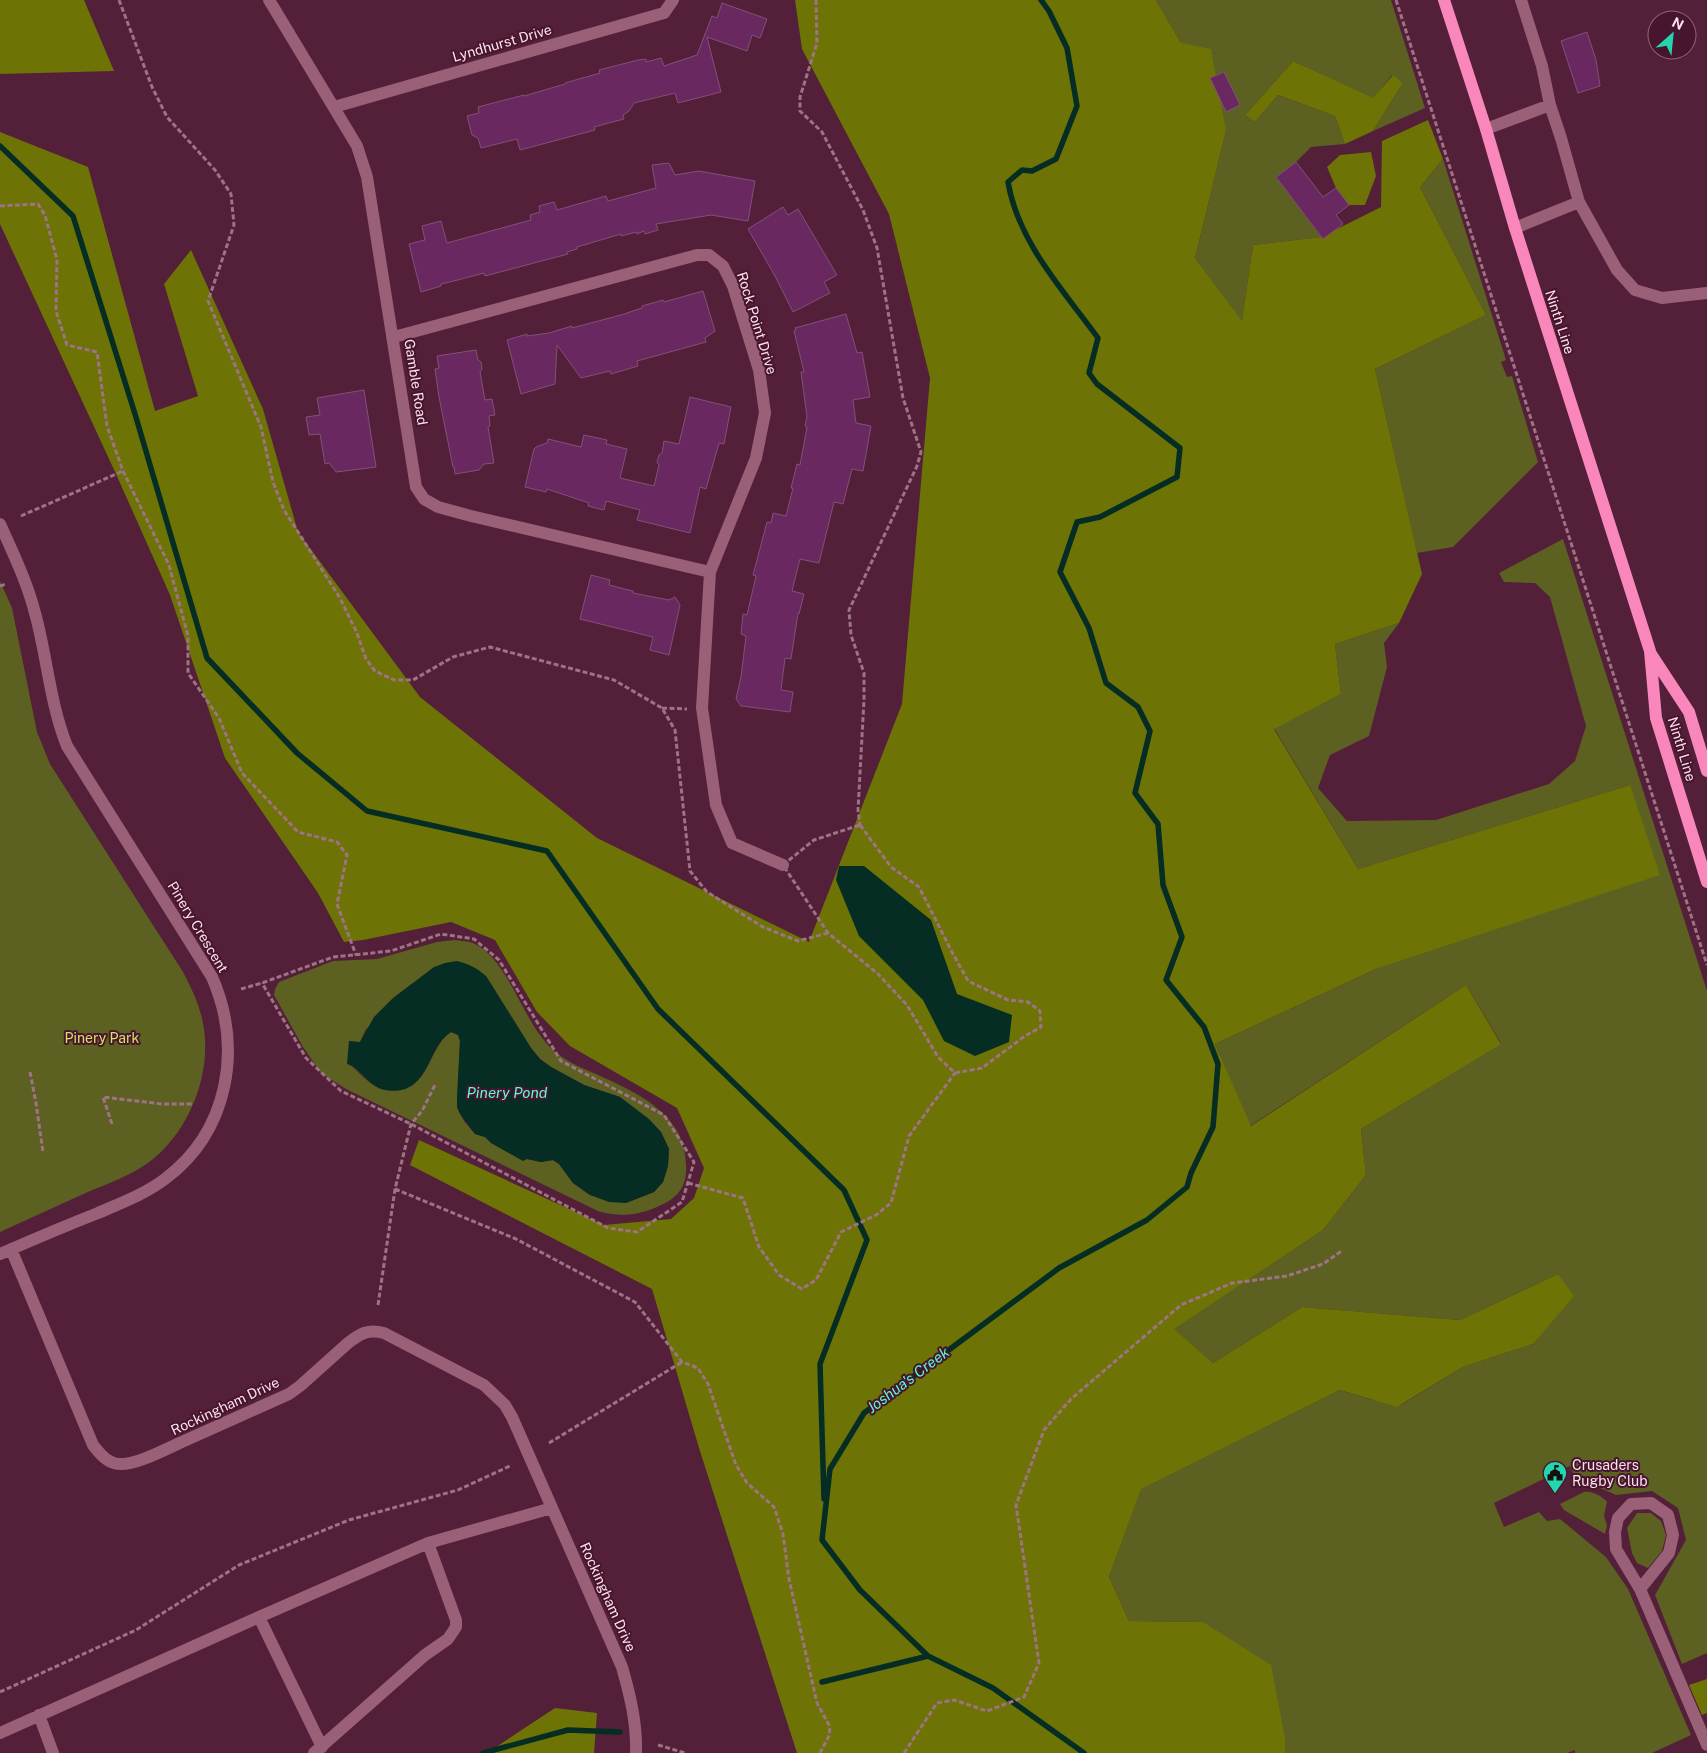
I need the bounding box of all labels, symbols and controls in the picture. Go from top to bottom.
north arrow [1647,10,1697,60]
text: N [1669,14,1686,33]
street label: Lyndhurst Drive [451,21,554,65]
street label: Rock Point Drive [734,270,780,376]
street label: Ninth Line [1542,288,1578,356]
street label: Gamble Road [401,338,431,426]
street label: Ninth Line [1665,715,1699,783]
street label: Pinery Crescent [164,878,232,976]
park label: Pinery Park [65,1030,140,1046]
water label: Pinery Pond [467,1084,548,1101]
water label: Joshua's Creek [863,1343,953,1416]
street label: Rockingham Drive [168,1374,282,1438]
place label: Crusaders Rugby Club [1572,1457,1648,1489]
public building icon: Crusaders Rugby Club [1542,1460,1568,1494]
street label: Rockingham Drive [577,1540,639,1654]

